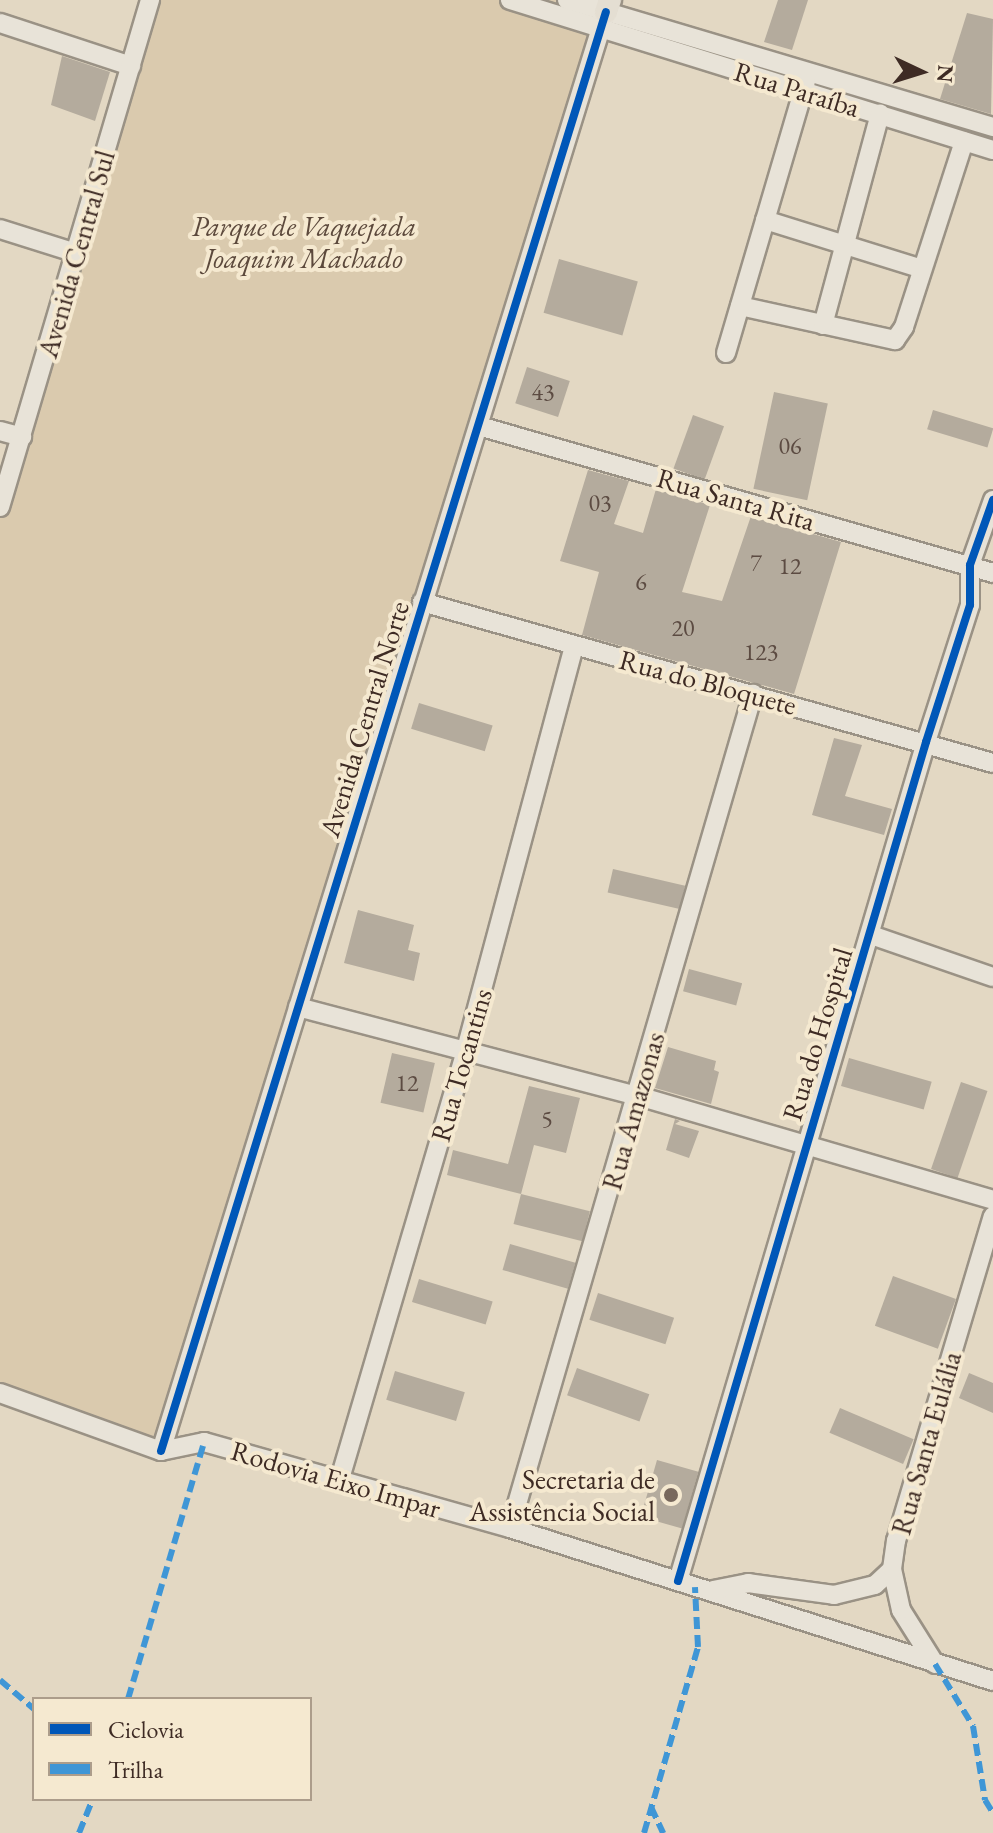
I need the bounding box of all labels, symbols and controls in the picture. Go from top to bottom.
north arrow [881,32,961,112]
street label: Rua Paraíba [730,54,864,124]
text: N [930,64,961,84]
street label: Avenida Central Sul [30,146,122,362]
park label: Parque de Vaquejada Joaquim Machado [192,209,416,275]
house number: 43 [531,378,555,406]
house number: 06 [778,432,802,460]
street label: Rua Santa Rita [653,460,819,538]
house number: 03 [588,489,612,517]
house number: 7 [750,549,762,577]
house number: 12 [778,552,802,580]
house number: 6 [635,568,647,596]
street label: Avenida Central Norte [312,597,416,841]
house number: 20 [671,614,695,642]
house number: 123 [744,638,778,666]
street label: Rua do Bloquete [616,642,800,722]
street label: Rua do Hospital [775,944,859,1124]
street label: Rua Tocantins [423,985,499,1145]
street label: Rua Amazonas [594,1028,672,1194]
house number: 12 [395,1069,419,1097]
house number: 5 [541,1105,553,1133]
street label: Rua Santa Eulália [884,1347,968,1539]
street label: Rodovia Eixo Impar [227,1433,445,1525]
place label: Secretaria de Assistência Social [469,1462,655,1528]
marker: Secretaria de Assistência Social [662,1486,680,1504]
legend [32,1697,312,1801]
text: Ciclovia [108,1714,184,1745]
text: Trilha [108,1754,163,1785]

